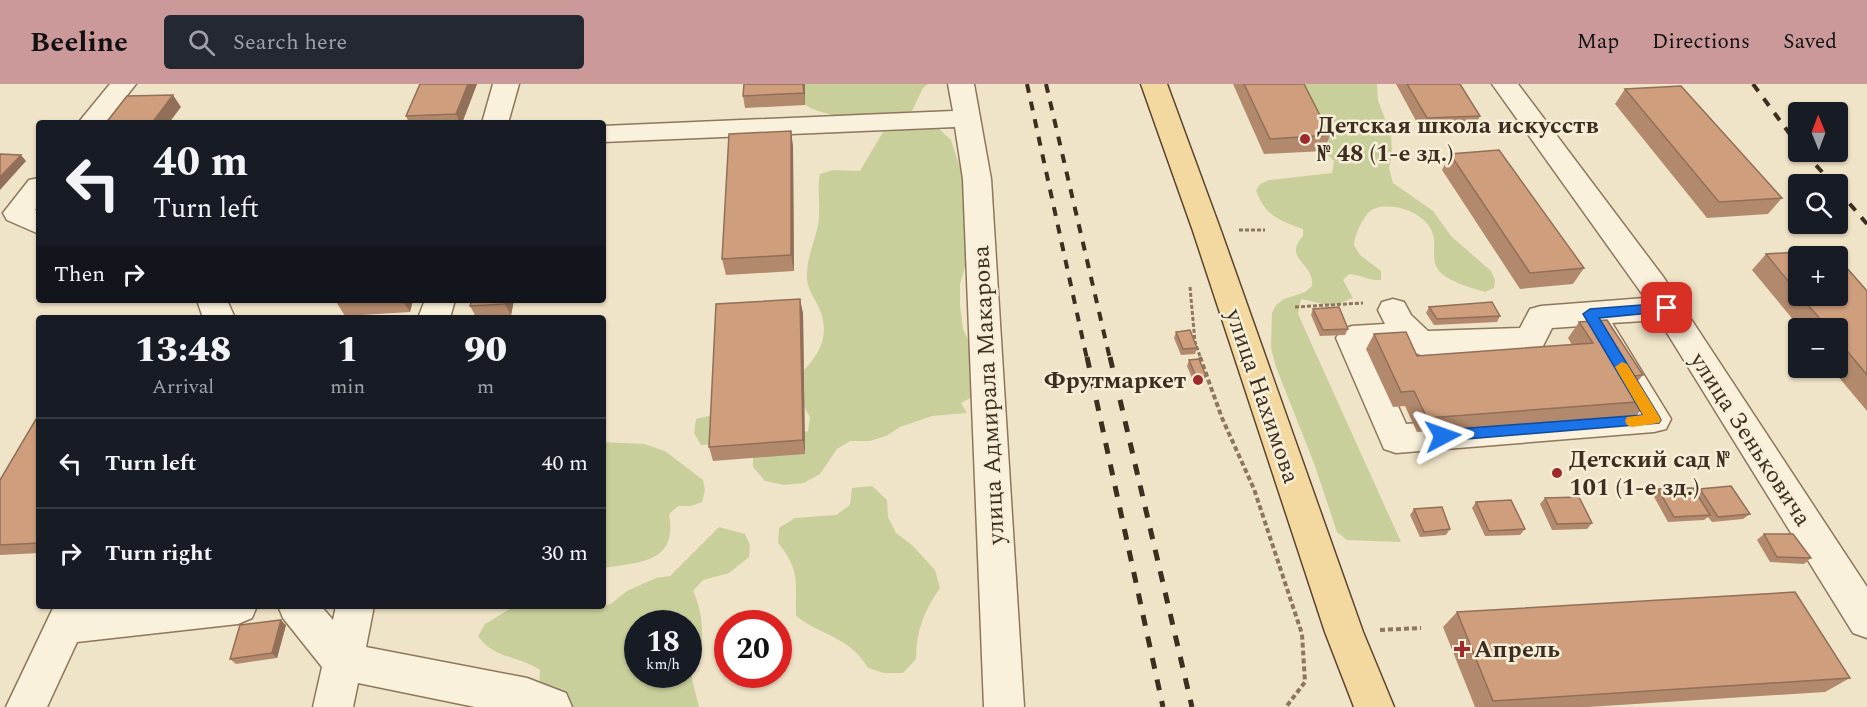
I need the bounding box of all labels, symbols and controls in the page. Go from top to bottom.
search box [164,15,584,69]
text: Beeline [30,21,128,64]
icon: search [185,26,218,59]
text: Search here [233,26,347,59]
text: Map [1577,26,1619,58]
text: Directions [1652,26,1750,58]
text: Saved [1783,26,1837,58]
north arrow [1788,102,1848,162]
map controls [1788,102,1848,378]
place label: Детская школа искусств № 48 (1-е зд.) [1317,108,1599,172]
text: 40 m [153,131,248,194]
marker: Детская школа искусств № 48 (1-е зд.) [1298,132,1312,146]
icon: left [54,144,132,222]
button: search [1788,174,1848,234]
text: Turn left [153,188,259,230]
street label: улица Адмирала Макарова [963,244,1015,547]
button: + [1788,246,1848,306]
text: Then [54,258,105,291]
icon: right [117,258,150,291]
pin [1641,282,1692,333]
icon: arrive [1650,291,1683,324]
street label: улица Нахимова [1215,303,1309,489]
button: − [1788,318,1848,378]
text: 13:48 [135,323,231,378]
text: 1 [337,323,358,378]
text: 90 [464,323,507,378]
street label: улица Зеньковича [1680,344,1820,534]
place label: Фрутмаркет [1044,363,1186,399]
text: Arrival [152,372,214,402]
text: min [330,372,365,402]
text: m [477,372,494,402]
marker: Фрутмаркет [1191,373,1205,387]
position arrow [1411,404,1475,468]
place label: Детский сад № 101 (1-е зд.) [1569,442,1730,506]
icon: left [54,447,87,480]
text: Turn left [105,447,197,480]
text: 40 m [542,447,588,480]
marker: Детский сад № 101 (1-е зд.) [1550,466,1564,480]
icon: right [54,537,87,570]
text: Turn right [105,537,212,570]
text: 30 m [542,537,588,570]
speed limit sign: 20 [714,610,792,688]
text: 18 [646,619,680,665]
place label: Апрель [1474,632,1560,668]
marker: Апрель [1455,642,1469,656]
text: km/h [646,653,680,676]

